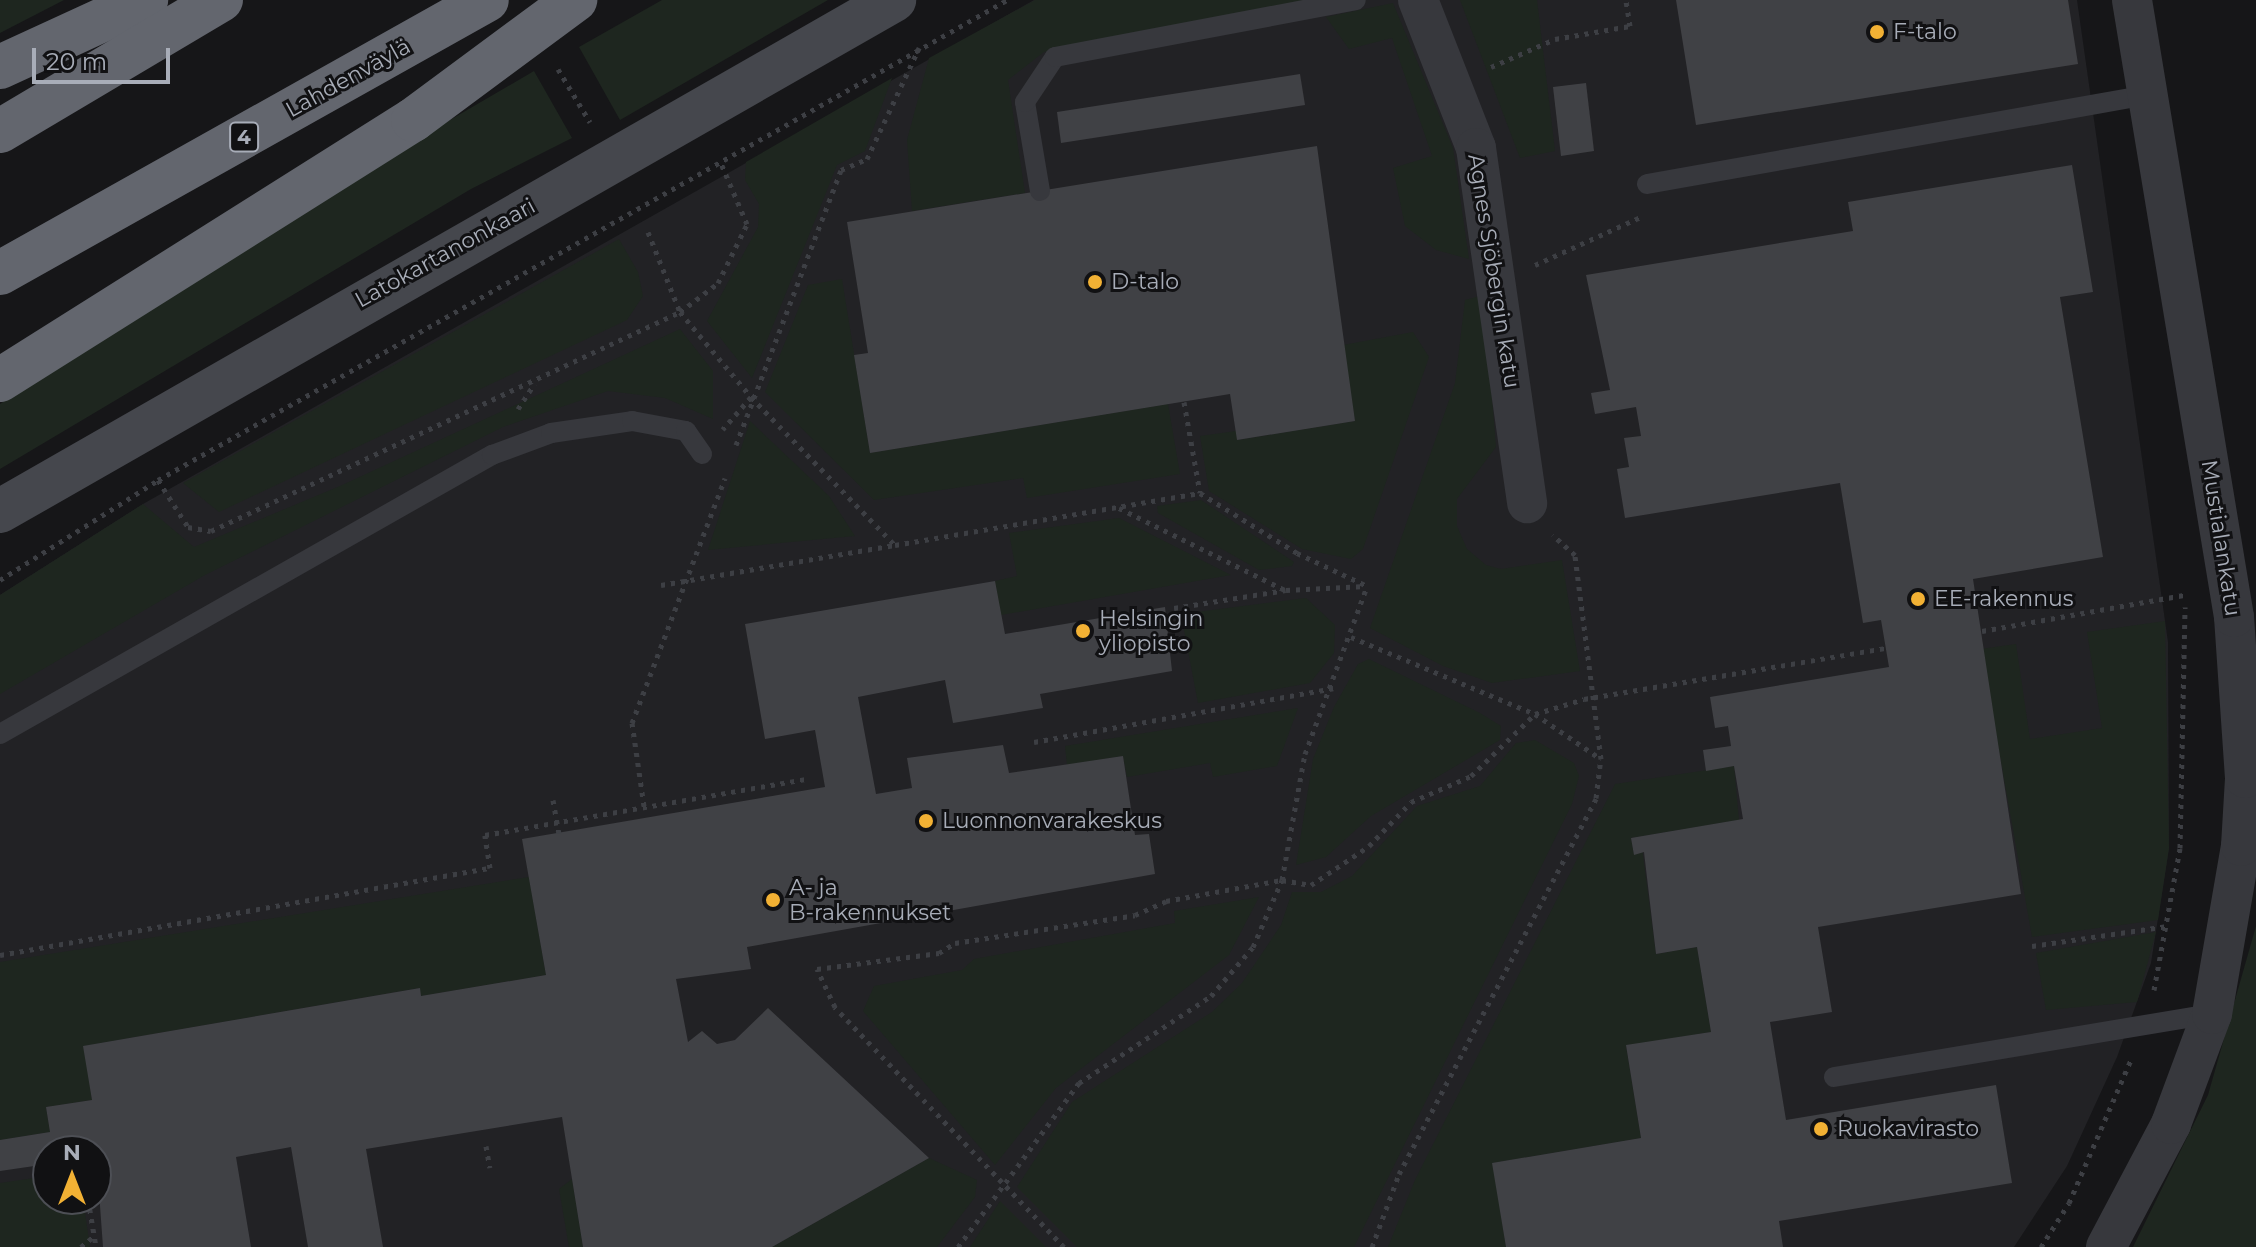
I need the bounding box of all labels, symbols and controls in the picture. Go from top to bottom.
place label: F-talo [1893,19,1957,45]
marker: F-talo [1868,23,1886,41]
scale bar [36,32,174,82]
street label: Lahdenväylä [281,33,415,123]
text: 20 m [46,47,107,76]
road number: 4 [228,121,260,153]
street label: Agnes Sjöbergin katu [1462,152,1526,390]
street label: Latokartanonkaari [350,193,540,313]
place label: D-talo [1111,269,1179,295]
marker: D-talo [1086,273,1104,291]
street label: Mustialankatu [2196,458,2246,618]
place label: EE-rakennus [1934,586,2074,612]
marker: EE-rakennus [1909,590,1927,608]
place label: Helsingin yliopisto [1099,605,1203,656]
marker: Helsingin yliopisto [1074,622,1092,640]
place label: Luonnonvarakeskus [942,808,1162,834]
marker: Luonnonvarakeskus [917,812,935,830]
place label: A- ja B-rakennukset [789,874,951,926]
marker: A- ja B-rakennukset [764,891,782,909]
place label: Ruokavirasto [1837,1116,1979,1142]
marker: Ruokavirasto [1812,1120,1830,1138]
north arrow [32,1135,112,1215]
text: N [63,1139,81,1166]

